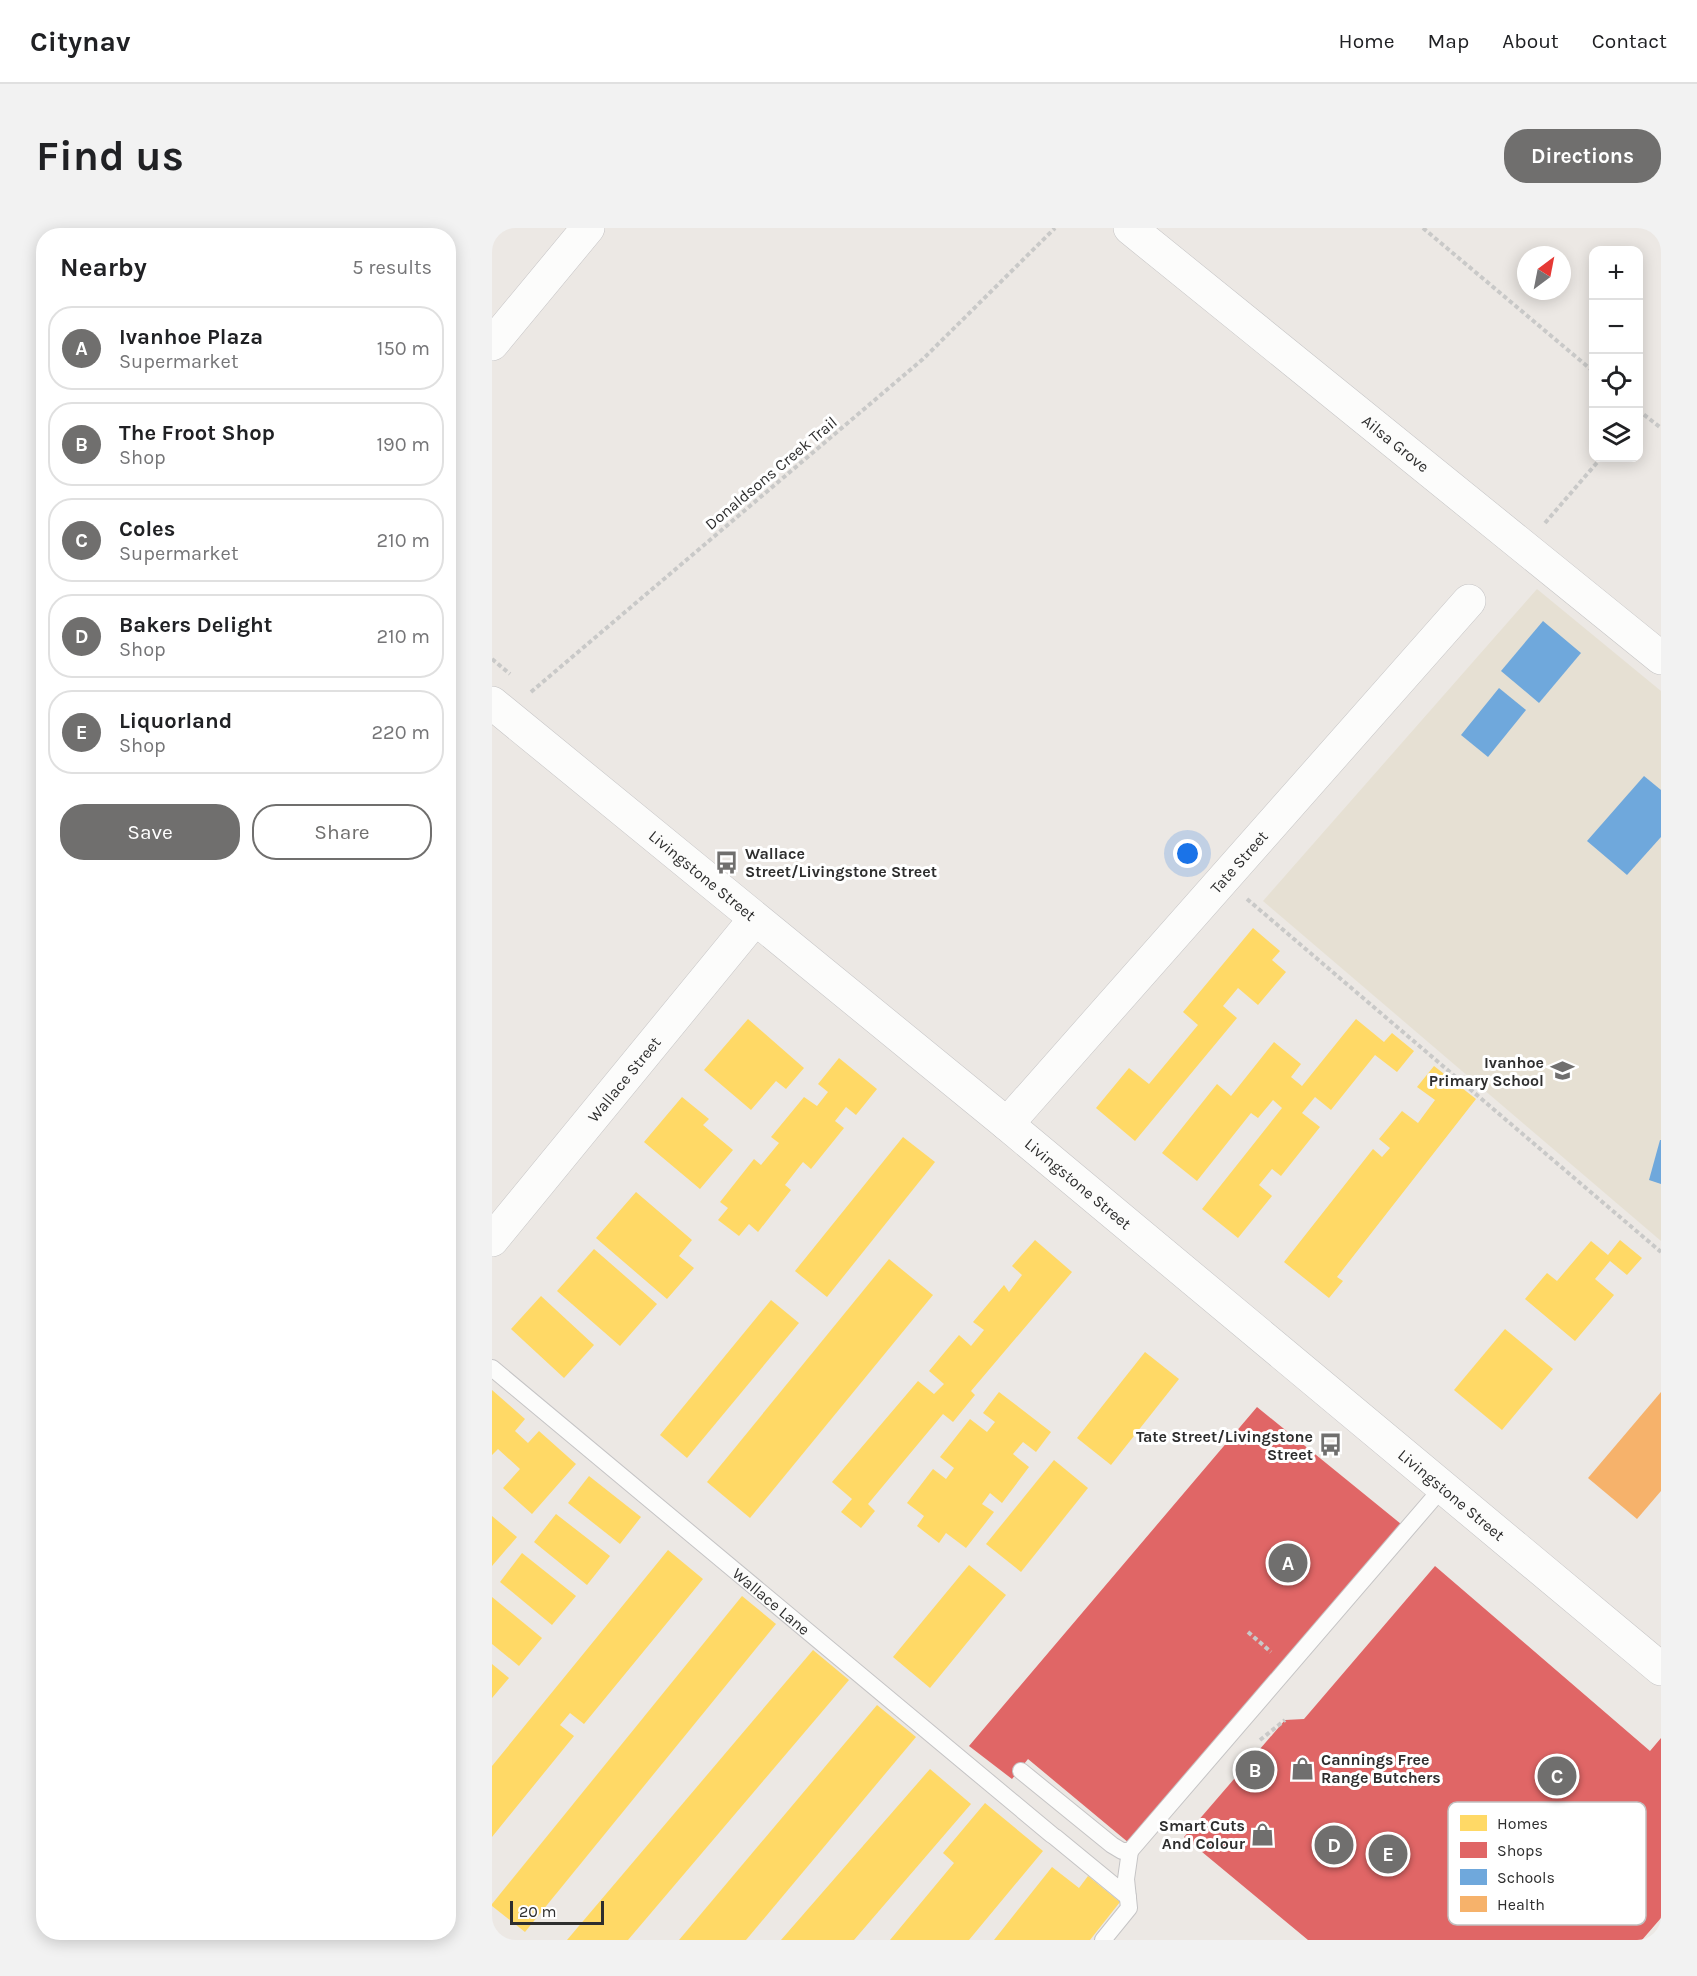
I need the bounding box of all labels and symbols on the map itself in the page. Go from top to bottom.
north arrow [1517,246,1571,300]
street label: Ailsa Grove [1358,410,1433,476]
street label: Donaldsons Creek Trail [701,412,841,534]
street label: Livingstone Street [645,826,760,924]
street label: Tate Street [1206,826,1271,897]
your location [1173,839,1202,868]
place label: Wallace Street/Livingstone Street [745,844,937,881]
bus stop icon: Wallace Street/Livingstone Street [714,849,740,875]
street label: Wallace Street [583,1033,664,1126]
place label: Ivanhoe Primary School [1429,1053,1544,1090]
school or university icon: Ivanhoe Primary School [1549,1058,1575,1084]
street label: Livingstone Street [1021,1134,1135,1233]
place label: Tate Street/Livingstone Street [1136,1427,1313,1464]
bus stop icon: Tate Street/Livingstone Street [1318,1432,1344,1458]
street label: Livingstone Street [1395,1445,1509,1544]
pin: A [1268,1540,1308,1586]
street label: Wallace Lane [729,1563,814,1639]
pin: B [1236,1748,1275,1792]
place label: Cannings Free Range Butchers [1321,1750,1441,1787]
pin: C [1538,1754,1576,1798]
shop icon: Cannings Free Range Butchers [1290,1755,1316,1781]
legend [1448,1802,1646,1925]
text: Homes [1497,1814,1548,1833]
place label: Smart Cuts And Colour [1159,1816,1246,1853]
shop icon: Smart Cuts And Colour [1250,1821,1276,1847]
pin: D [1314,1822,1354,1868]
pin: E [1368,1832,1408,1876]
text: Shops [1497,1841,1543,1860]
text: Schools [1497,1868,1555,1887]
text: Health [1497,1895,1545,1914]
scale bar [510,1898,604,1926]

